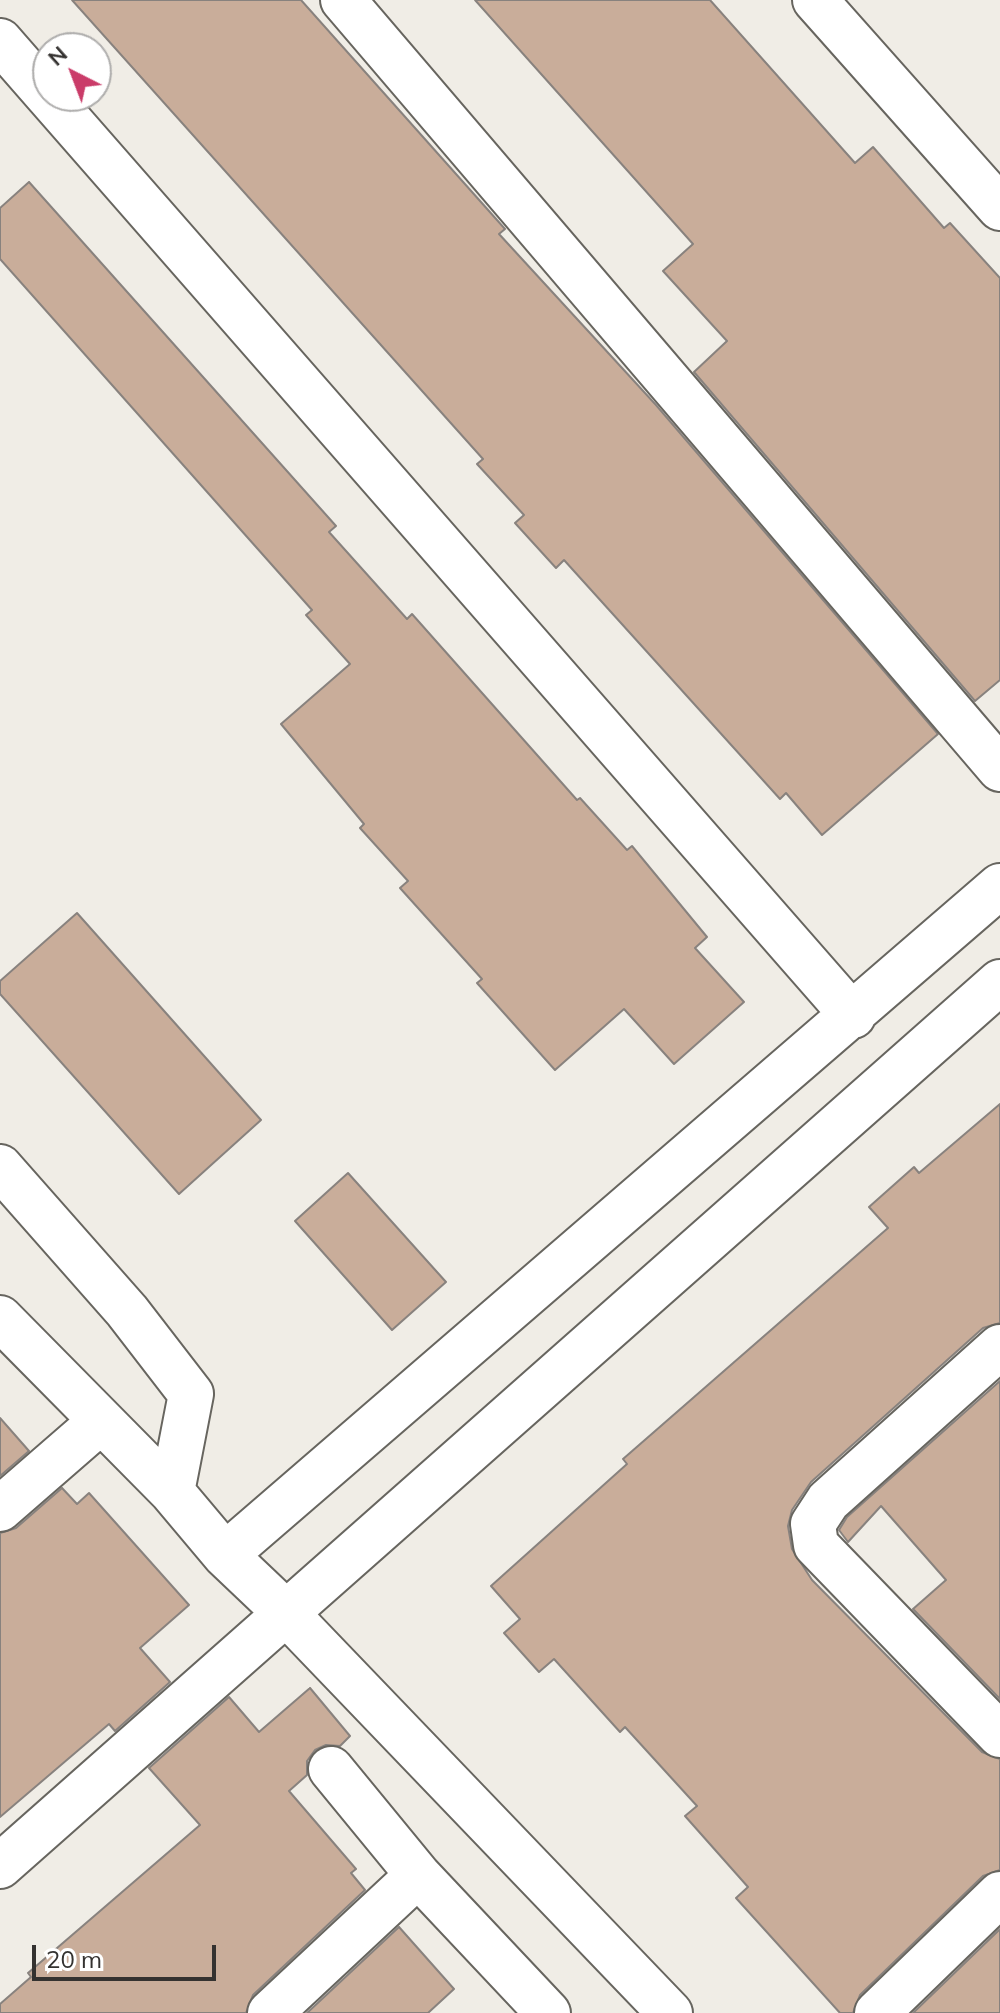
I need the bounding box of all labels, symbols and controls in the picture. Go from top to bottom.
north arrow [32,32,112,112]
text: N [42,40,73,72]
scale bar [36,1929,220,1979]
text: 20 m [46,1944,102,1974]

